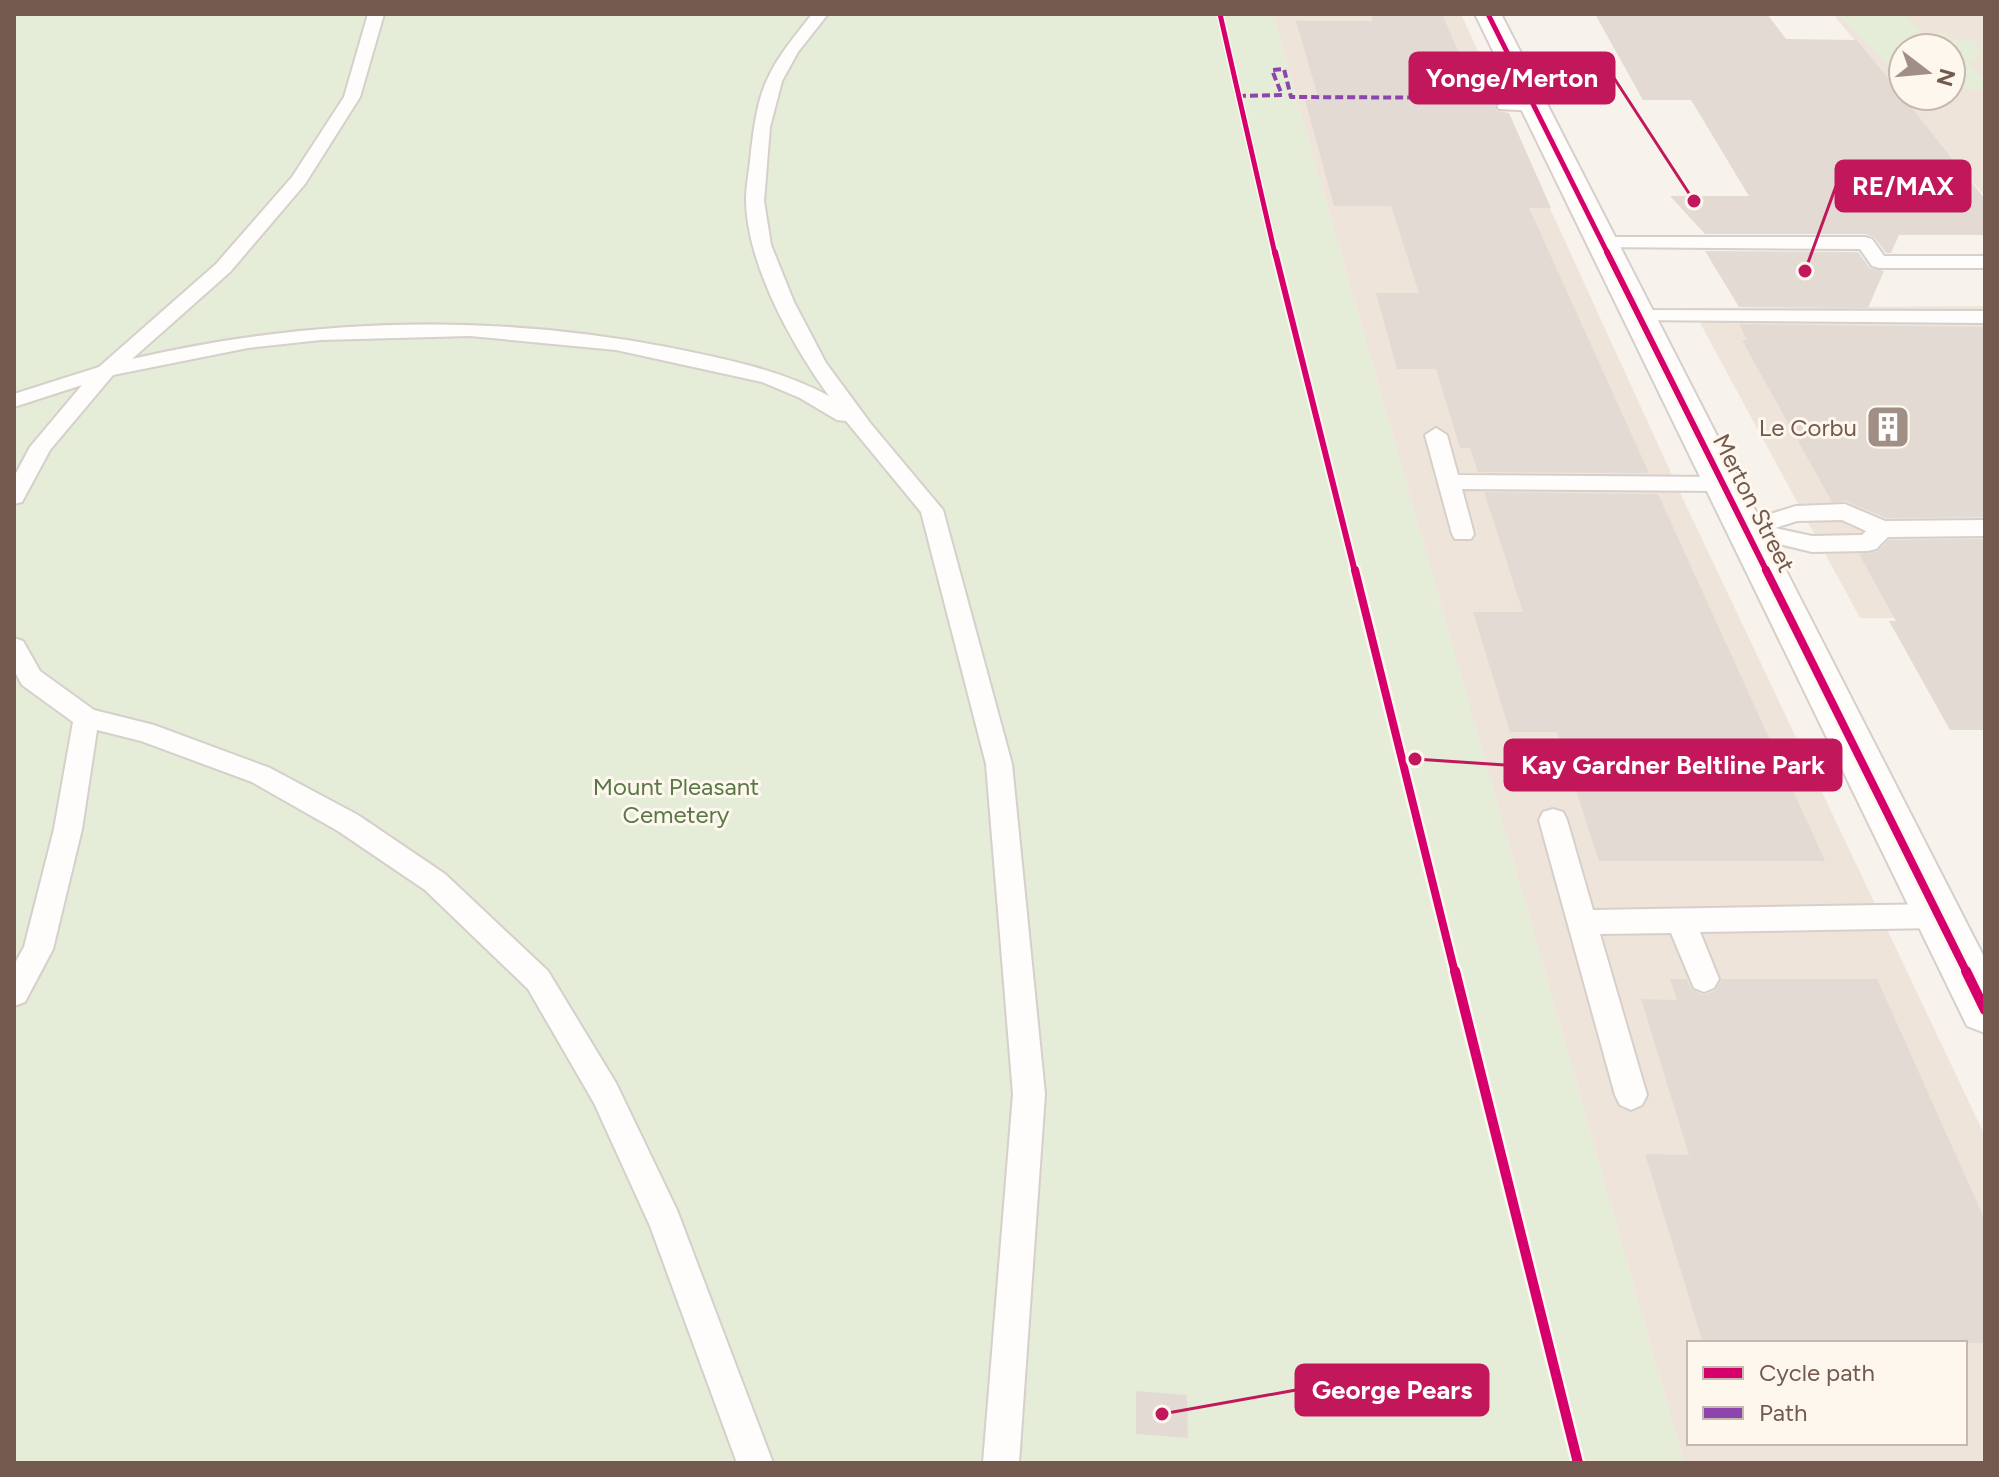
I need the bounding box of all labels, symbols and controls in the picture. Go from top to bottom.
north arrow [1887,32,1967,112]
callout: Yonge/Merton [1410,53,1614,103]
text: Yonge/Merton [1426,62,1598,94]
text: N [1930,65,1961,89]
callout: RE/MAX [1836,161,1970,211]
text: RE/MAX [1852,170,1954,202]
building icon: Le Corbu [1864,403,1912,451]
place label: Le Corbu [1759,413,1857,442]
street label: Merton Street [1707,429,1801,577]
callout: Kay Gardner Beltline Park [1505,740,1841,790]
text: Kay Gardner Beltline Park [1521,749,1825,781]
park label: Mount Pleasant Cemetery [593,772,759,829]
legend [1687,1341,1967,1445]
text: Cycle path [1759,1358,1875,1387]
callout: George Pears [1296,1365,1488,1415]
text: George Pears [1312,1374,1472,1406]
text: Path [1759,1398,1807,1427]

